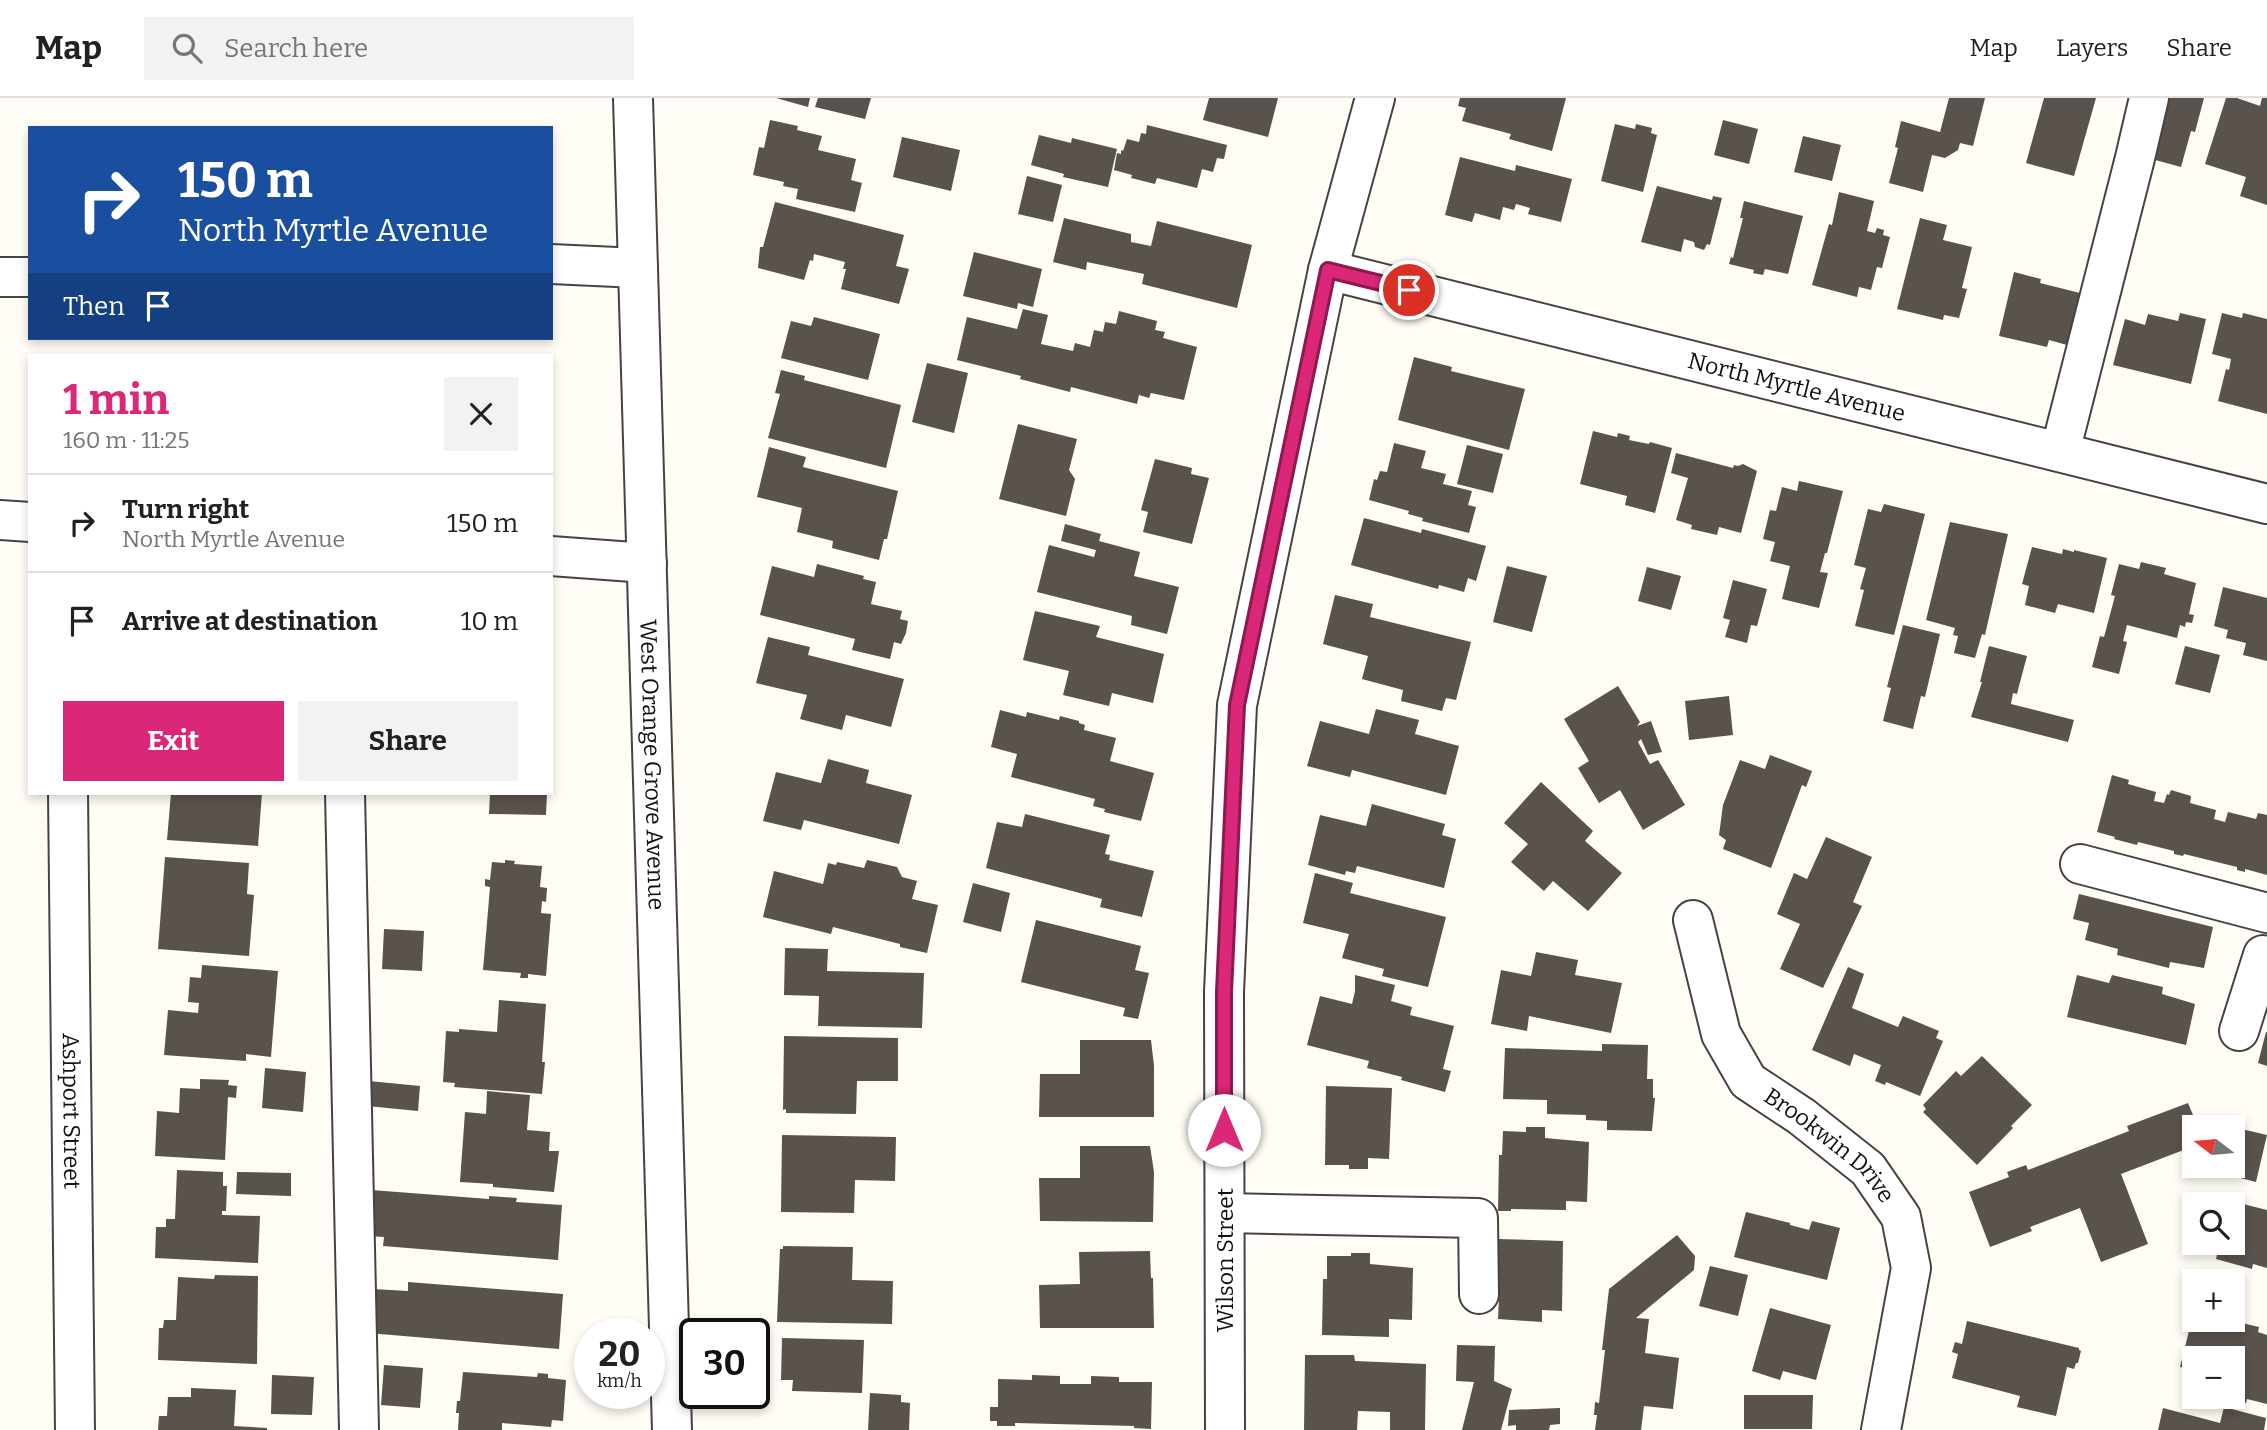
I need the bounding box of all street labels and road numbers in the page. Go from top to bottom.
street label: North Myrtle Avenue [1685,346,1908,427]
street label: West Orange Grove Avenue [634,619,671,910]
street label: Ashport Street [57,1033,86,1189]
street label: Brookwin Drive [1759,1082,1901,1208]
street label: Wilson Street [1211,1188,1239,1332]

